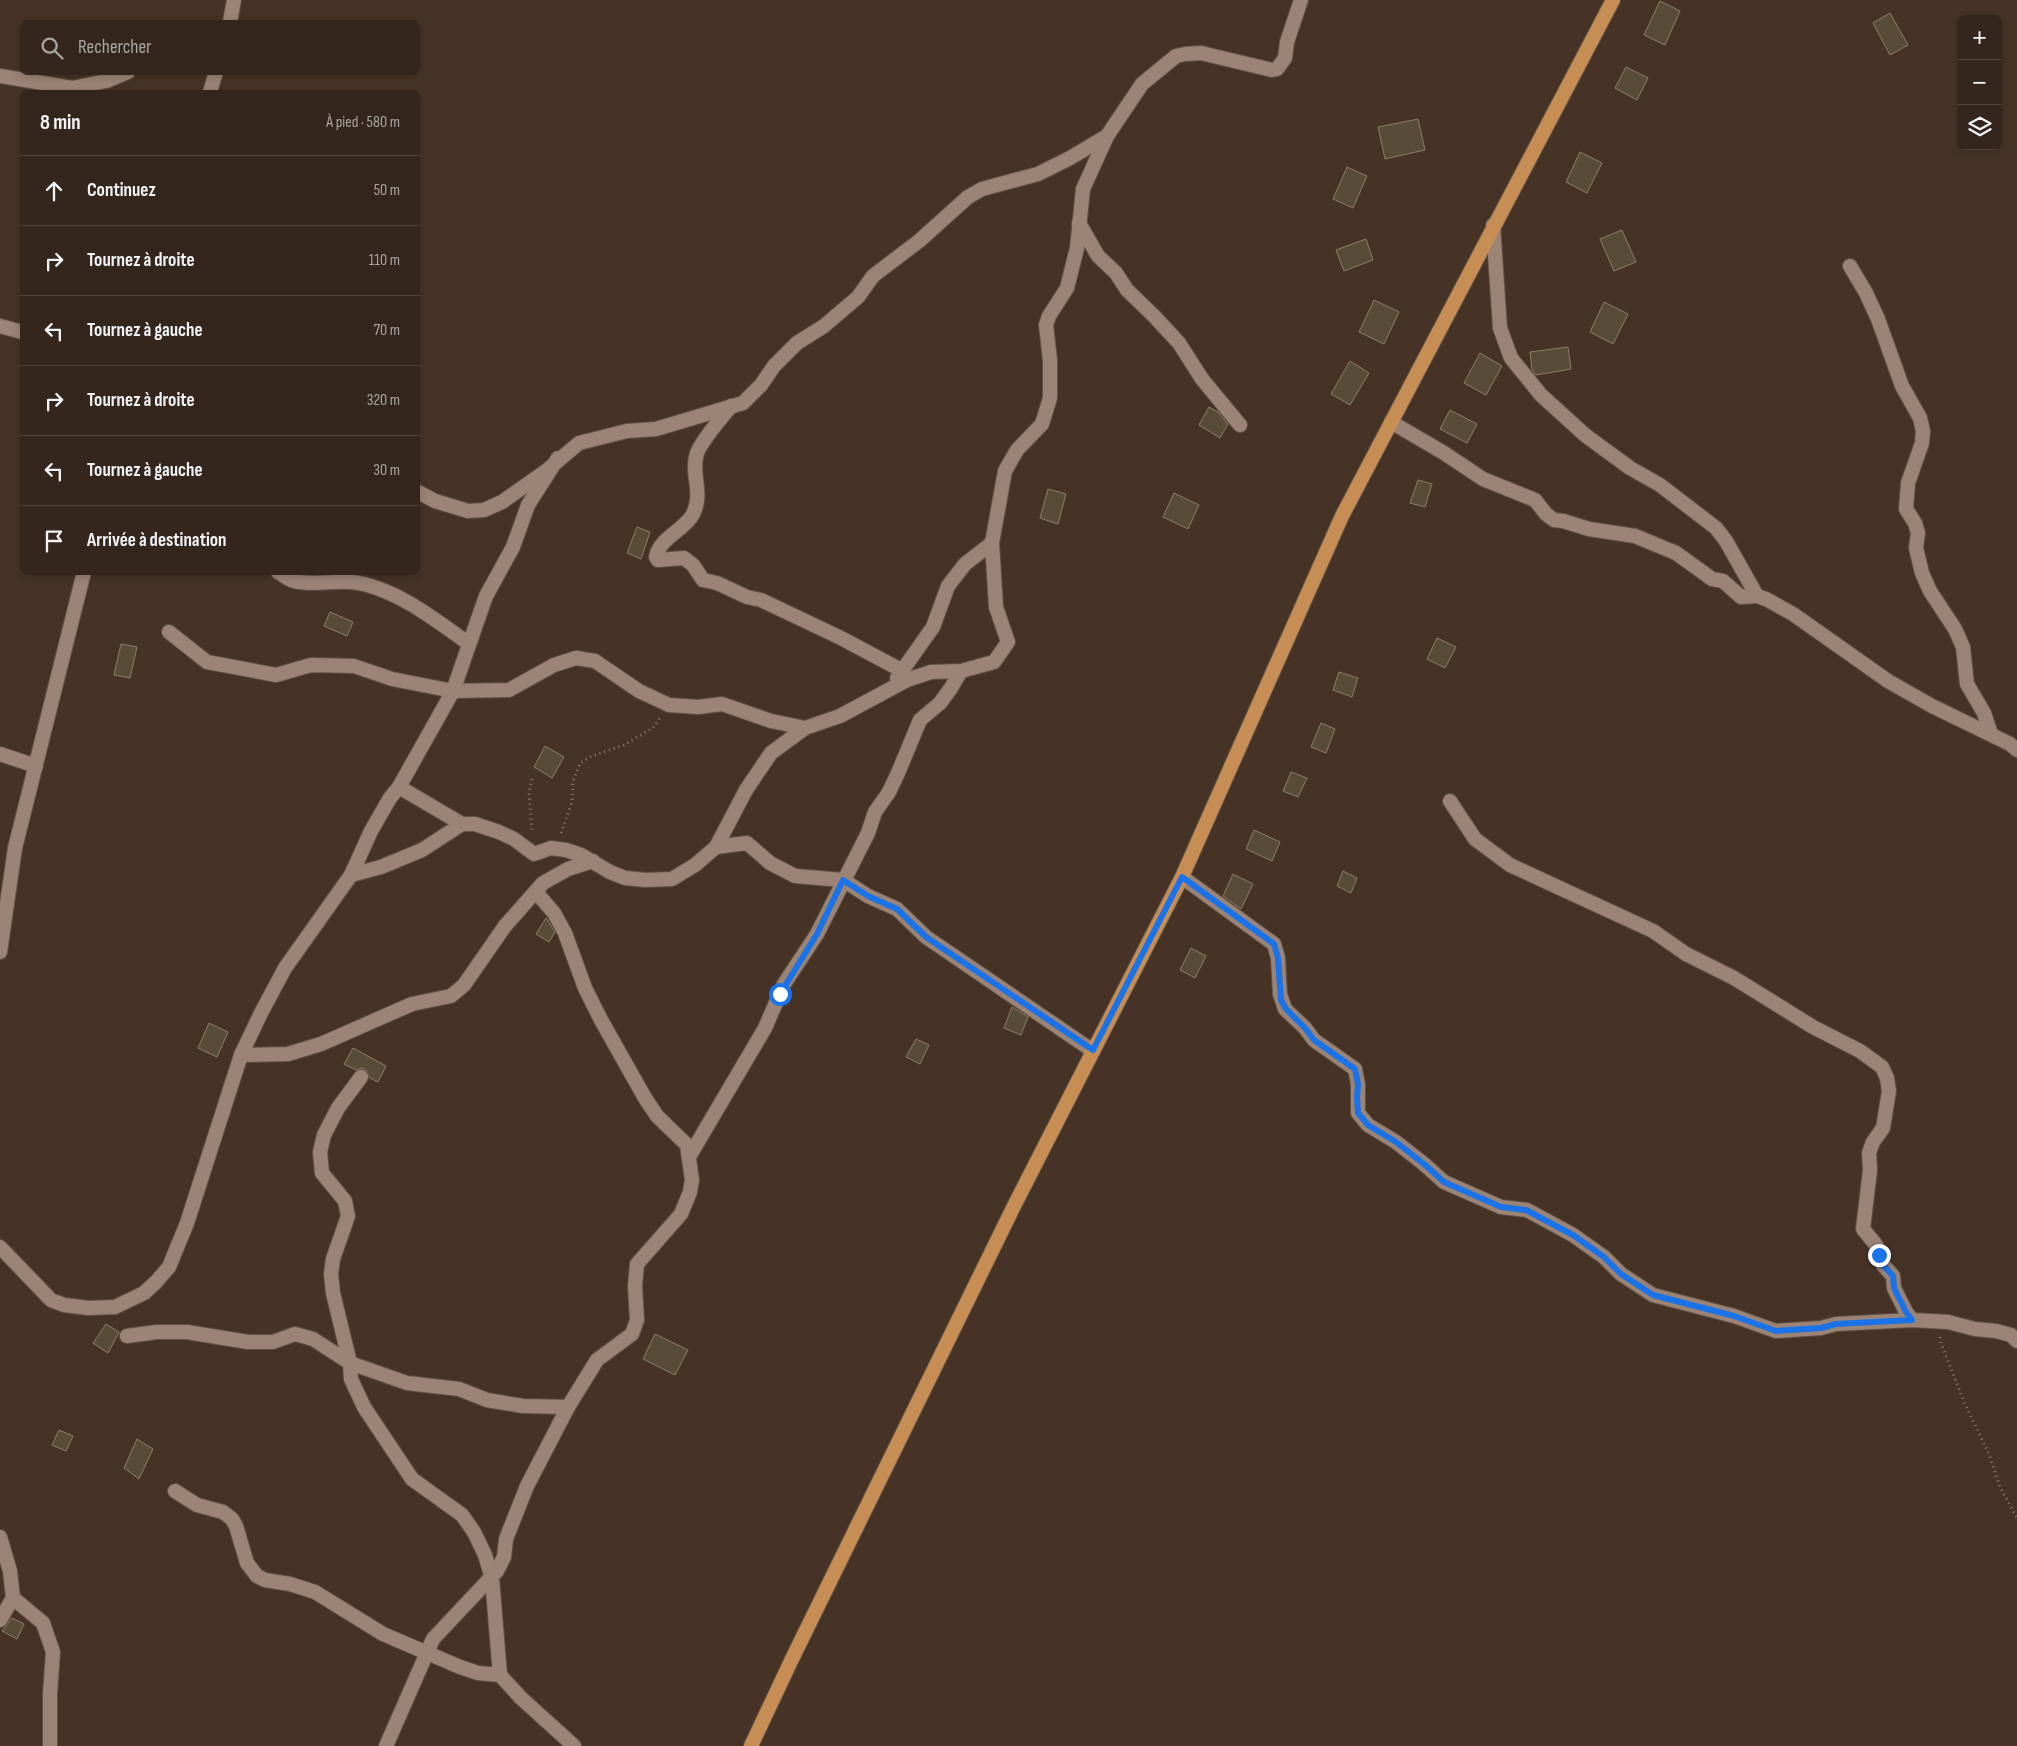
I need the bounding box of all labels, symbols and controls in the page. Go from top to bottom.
map controls [1957,15,2002,150]
button: + [1957,15,2002,60]
search box [20,20,420,75]
icon: search [38,34,66,62]
text: Rechercher [78,36,152,59]
button: − [1957,60,2002,105]
button: layers [1957,105,2002,150]
text: 8 min [40,110,81,135]
text: À pied · 580 m [326,113,400,132]
icon: ahead [40,177,68,205]
text: Continuez [87,179,156,202]
text: 50 m [374,181,400,200]
icon: right [40,247,68,275]
text: Tournez à droite [87,249,195,272]
text: 110 m [369,251,400,270]
icon: left [40,317,68,345]
text: Tournez à gauche [87,319,203,342]
text: 70 m [374,321,400,340]
icon: right [40,387,68,415]
text: Tournez à droite [87,389,195,412]
text: 320 m [367,391,400,410]
icon: left [40,457,68,485]
text: Tournez à gauche [87,459,203,482]
text: 30 m [373,461,400,480]
icon: arrive [40,527,68,555]
text: Arrivée à destination [87,529,227,552]
route start [769,983,792,1006]
route end [1868,1244,1891,1267]

